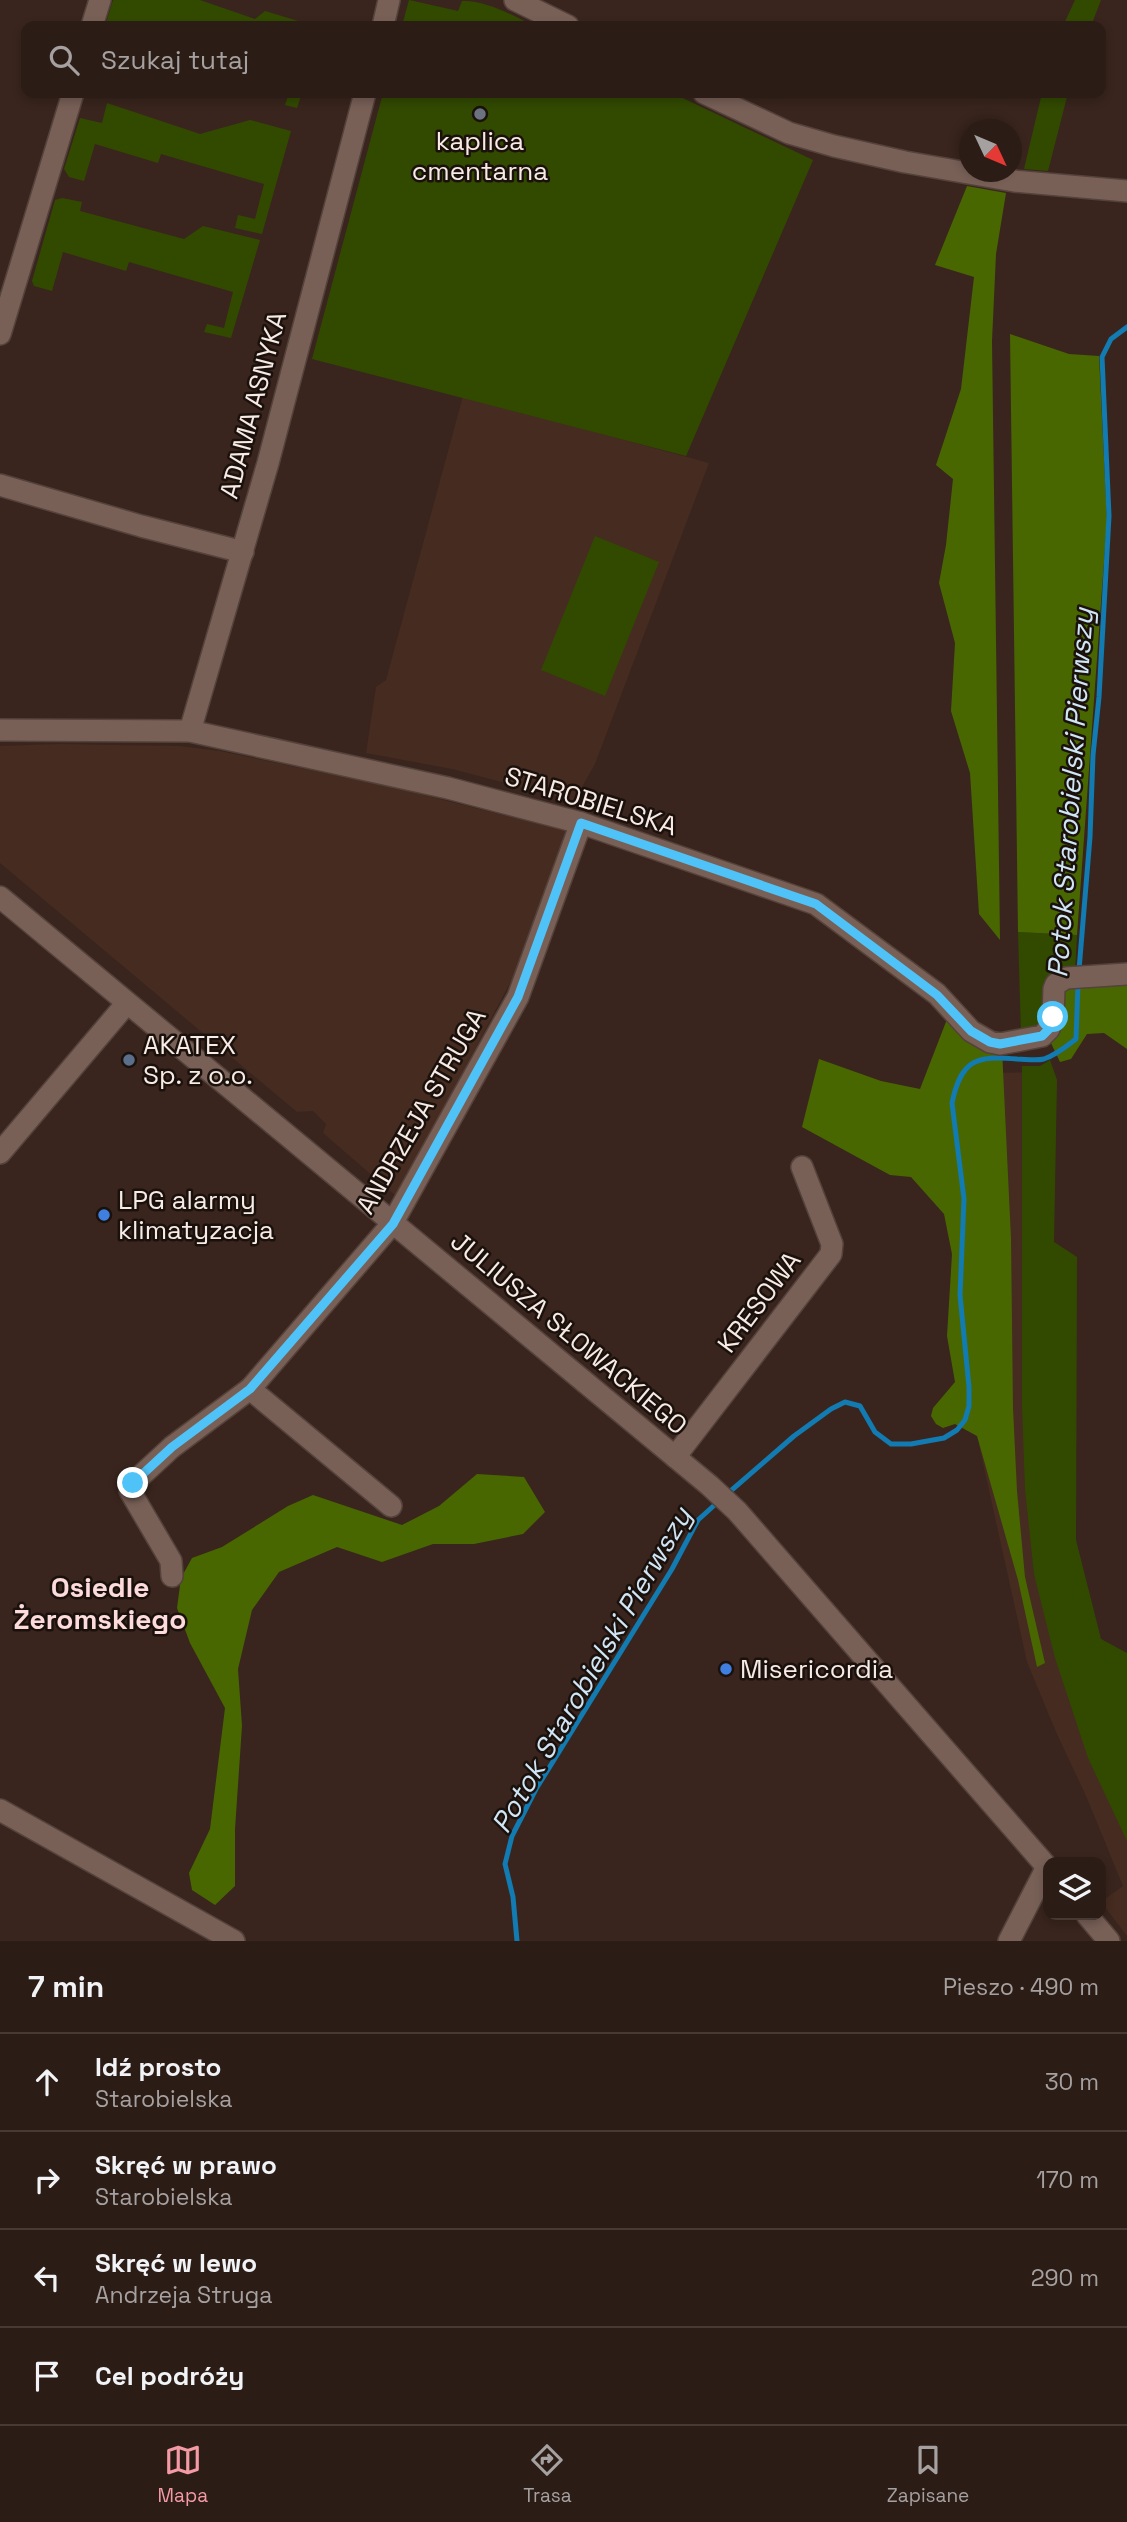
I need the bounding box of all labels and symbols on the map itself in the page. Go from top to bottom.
marker: kaplica cmentarna [472,106,488,122]
north arrow [959,119,1022,182]
place label: kaplica cmentarna [412,124,548,188]
street label: ADAMA ASNYKA [212,308,294,502]
water label: Potok Starobielski Pierwszy [1039,605,1101,979]
street label: STAROBIELSKA [501,759,681,843]
route start [1037,1001,1068,1032]
street label: ANDRZEJA STRUGA [348,1002,494,1220]
place label: AKATEX Sp. z o.o. [143,1028,253,1092]
marker: AKATEX Sp. z o.o. [121,1052,137,1068]
place label: LPG alarmy klimatyzacja [118,1183,274,1247]
marker: LPG alarmy klimatyzacja [96,1207,112,1223]
street label: JULIUSZA SŁOWACKIEGO [444,1224,694,1442]
street label: KRESOWA [710,1244,808,1360]
route end [117,1467,148,1498]
water label: Potok Starobielski Pierwszy [483,1499,700,1839]
district label: Osiedle Żeromskiego [14,1569,186,1637]
place label: Misericordia [740,1652,893,1686]
marker: Misericordia [718,1661,734,1677]

